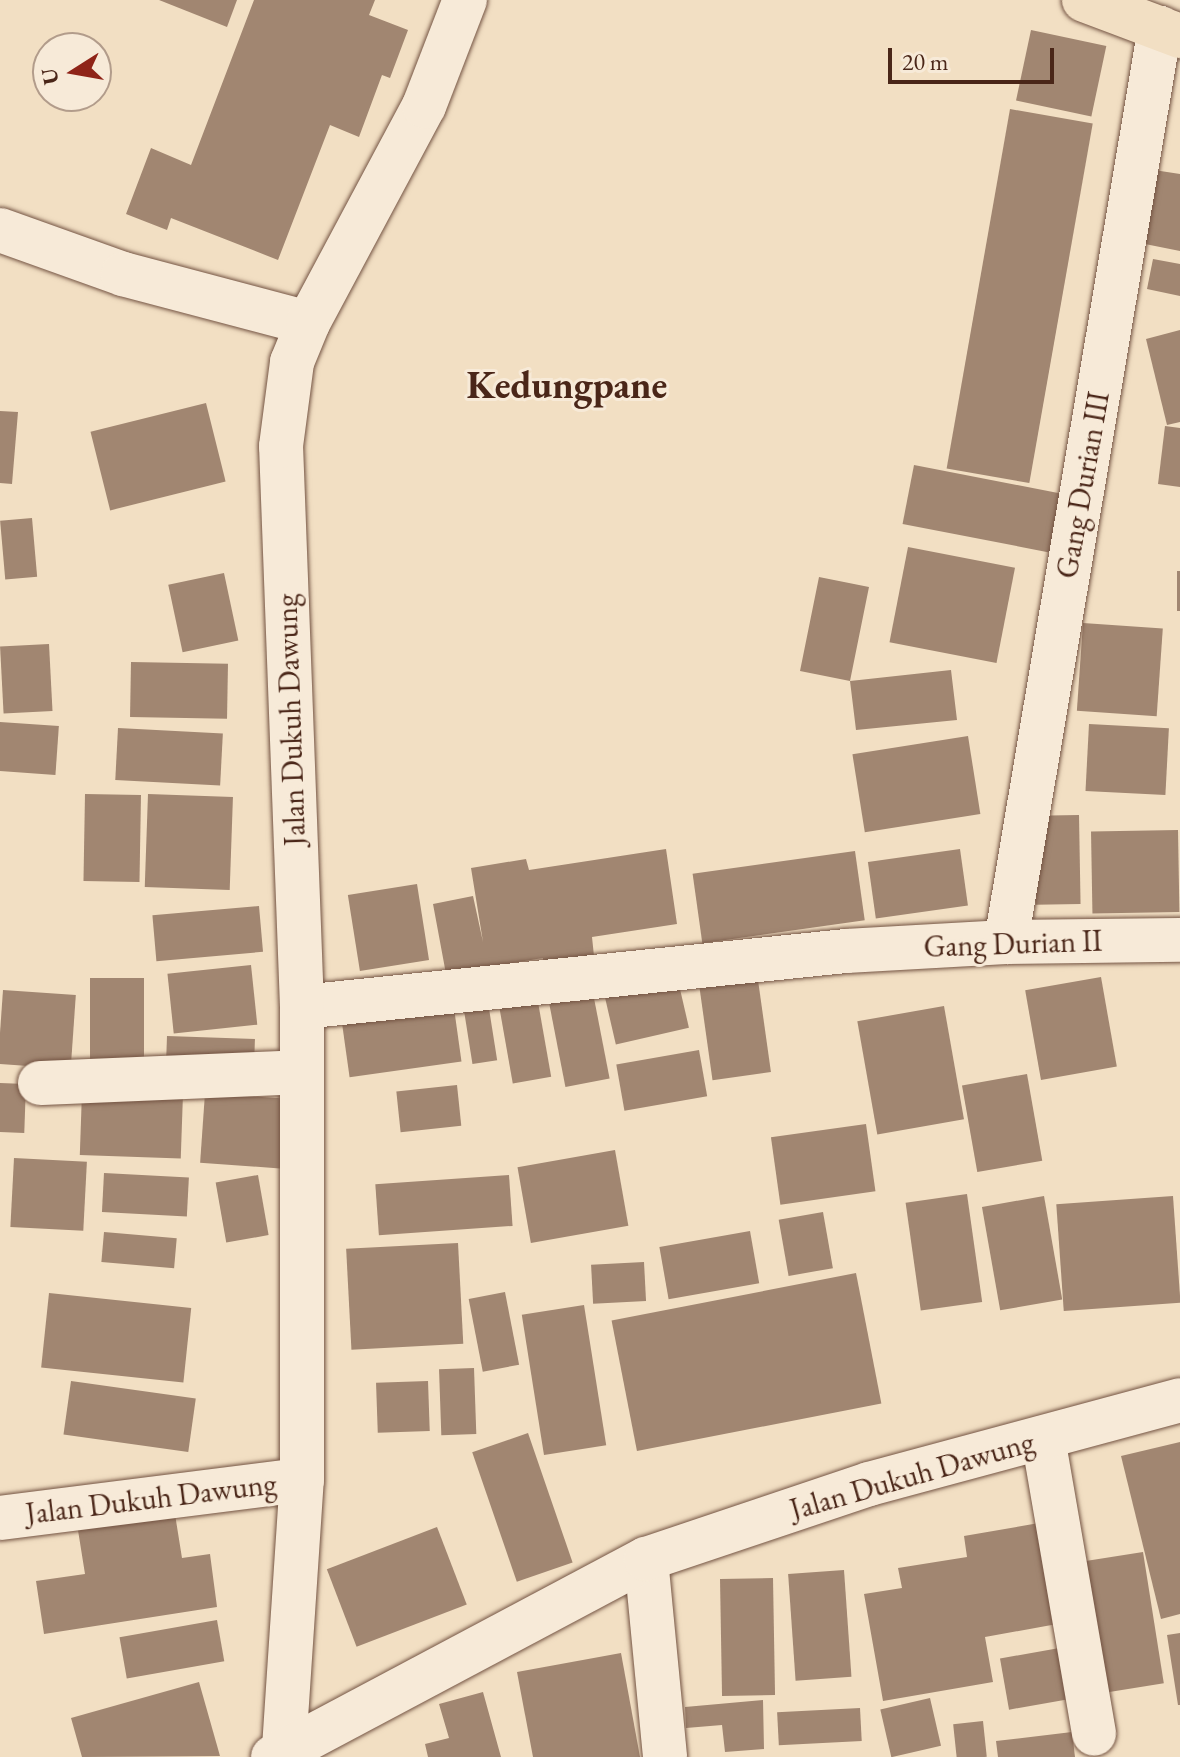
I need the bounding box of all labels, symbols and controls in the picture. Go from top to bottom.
north arrow [32,32,112,112]
scale bar [892,32,1058,82]
text: 20 m [902,46,949,77]
text: U [34,65,66,87]
district label: Kedungpane [467,362,667,408]
street label: Gang Durian III [1049,389,1117,581]
street label: Jalan Dukuh Dawung [269,593,313,847]
street label: Gang Durian II [923,923,1103,965]
street label: Jalan Dukuh Dawung [786,1424,1038,1528]
street label: Jalan Dukuh Dawung [24,1466,278,1532]

